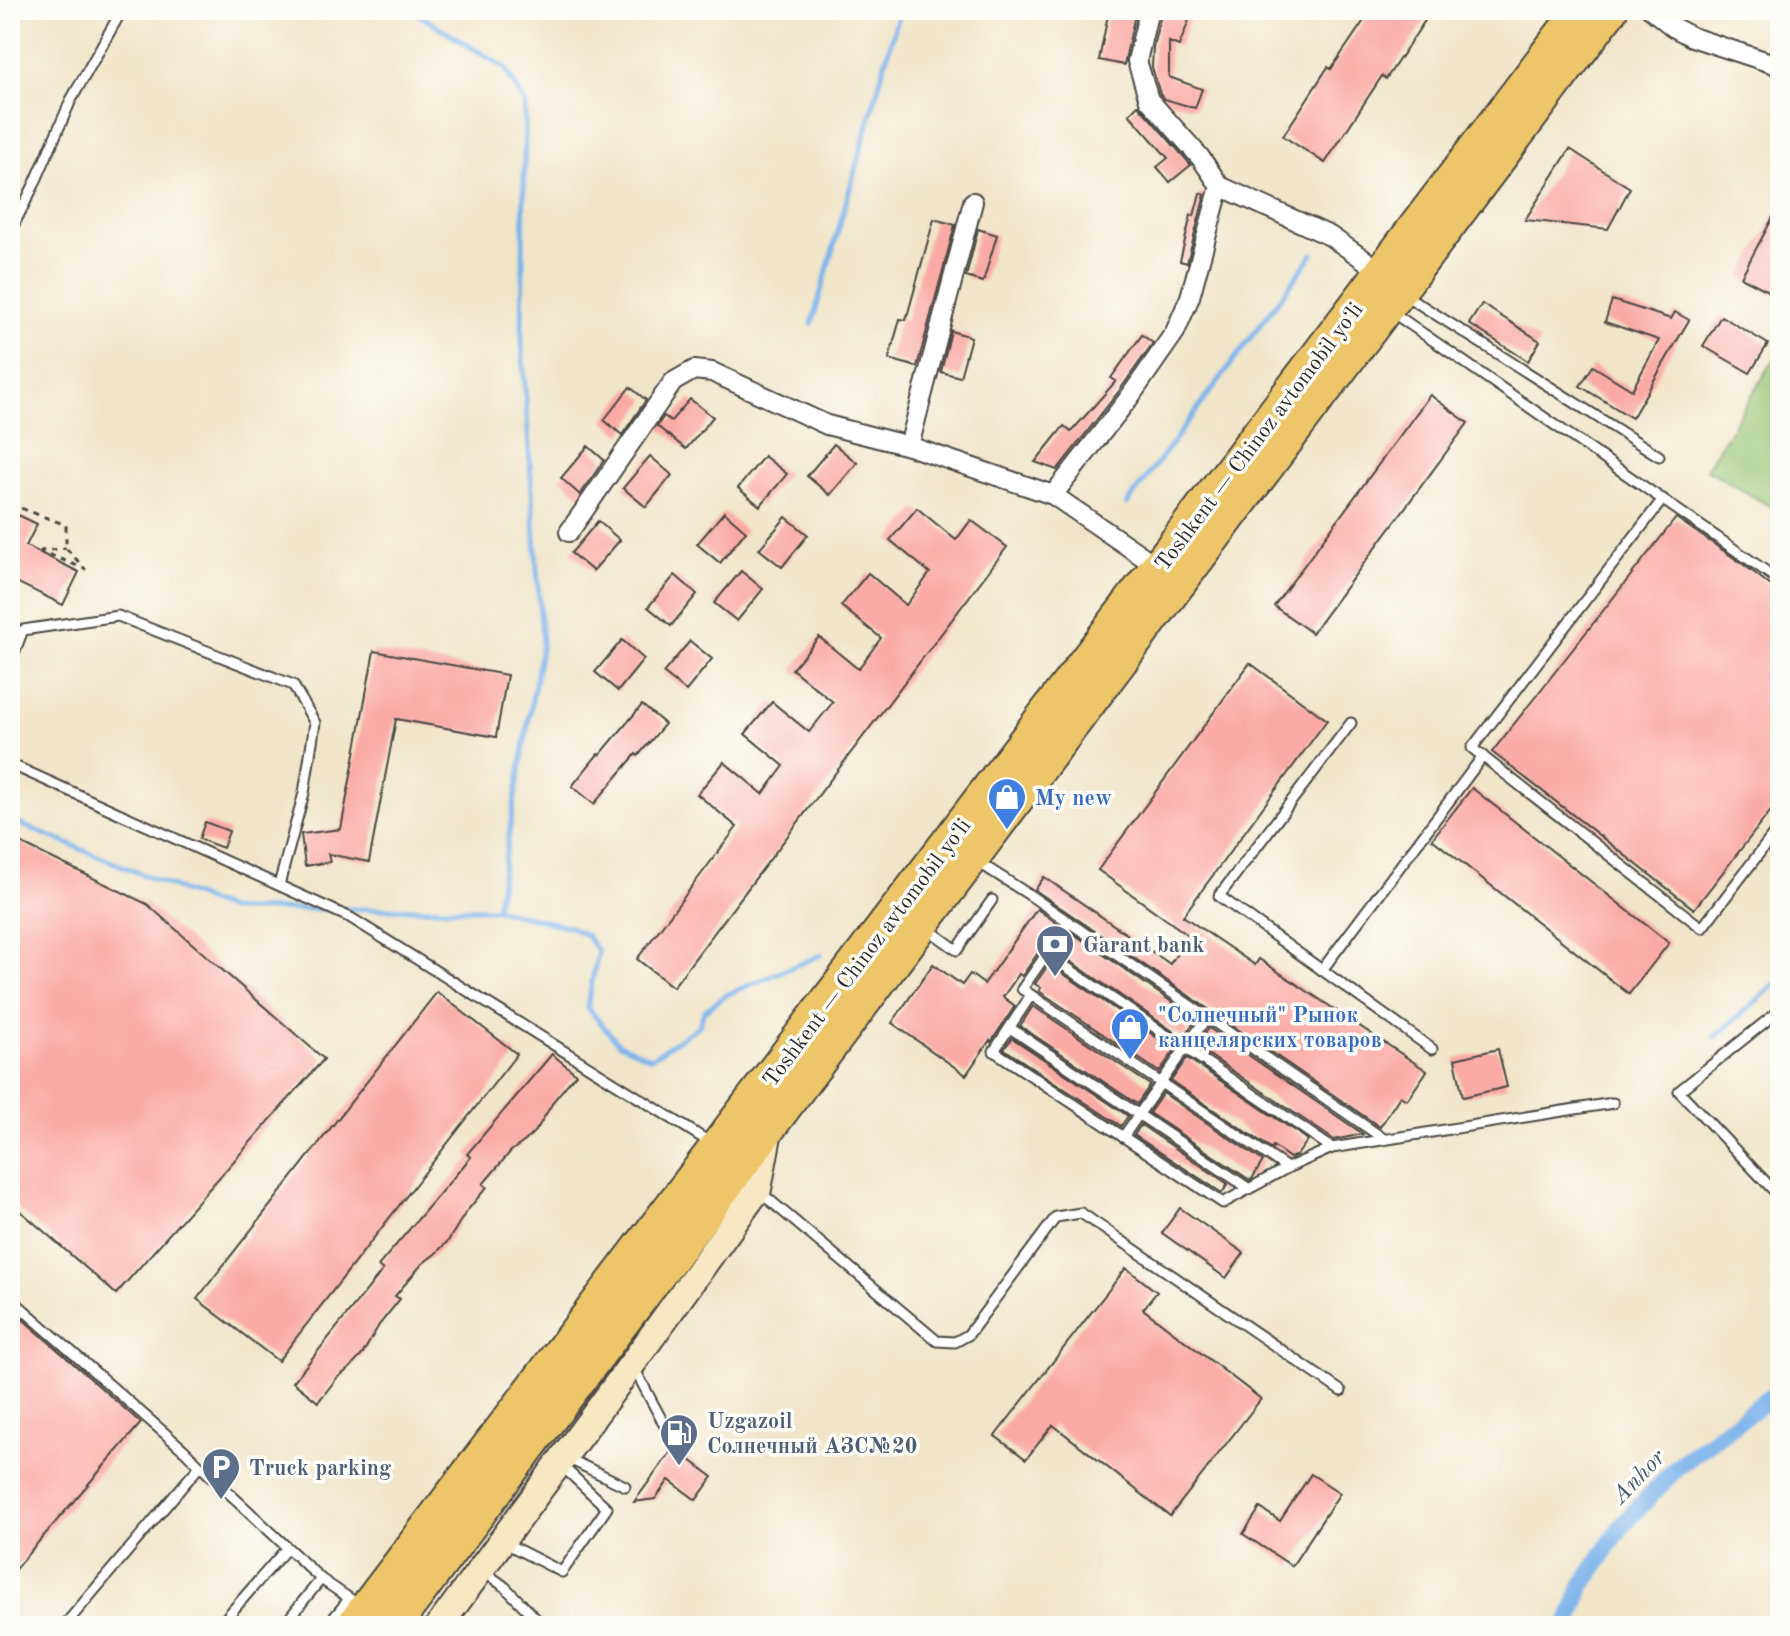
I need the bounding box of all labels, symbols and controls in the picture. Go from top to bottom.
street label: Toshkent — Chinoz avtomobil yoʻli [1152,299,1368,575]
shop icon: My new [986,776,1028,831]
place label: My new [1035,788,1112,810]
street label: Toshkent — Chinoz avtomobil yoʻli [760,815,976,1091]
bank icon: Garant bank [1034,923,1076,978]
place label: Garant bank [1083,935,1205,957]
place label: "Солнечный" Рынок канцелярских товаров [1158,1005,1382,1052]
shop icon: "Солнечный" Рынок канцелярских товаров [1109,1006,1151,1061]
place label: Uzgazoil Солнечный АЗС№20 [707,1411,918,1458]
fuel station icon: Uzgazoil Солнечный АЗС№20 [658,1412,700,1467]
water label: Anhor [1607,1445,1671,1511]
parking icon: Truck parking [200,1446,242,1501]
place label: Truck parking [249,1458,391,1480]

